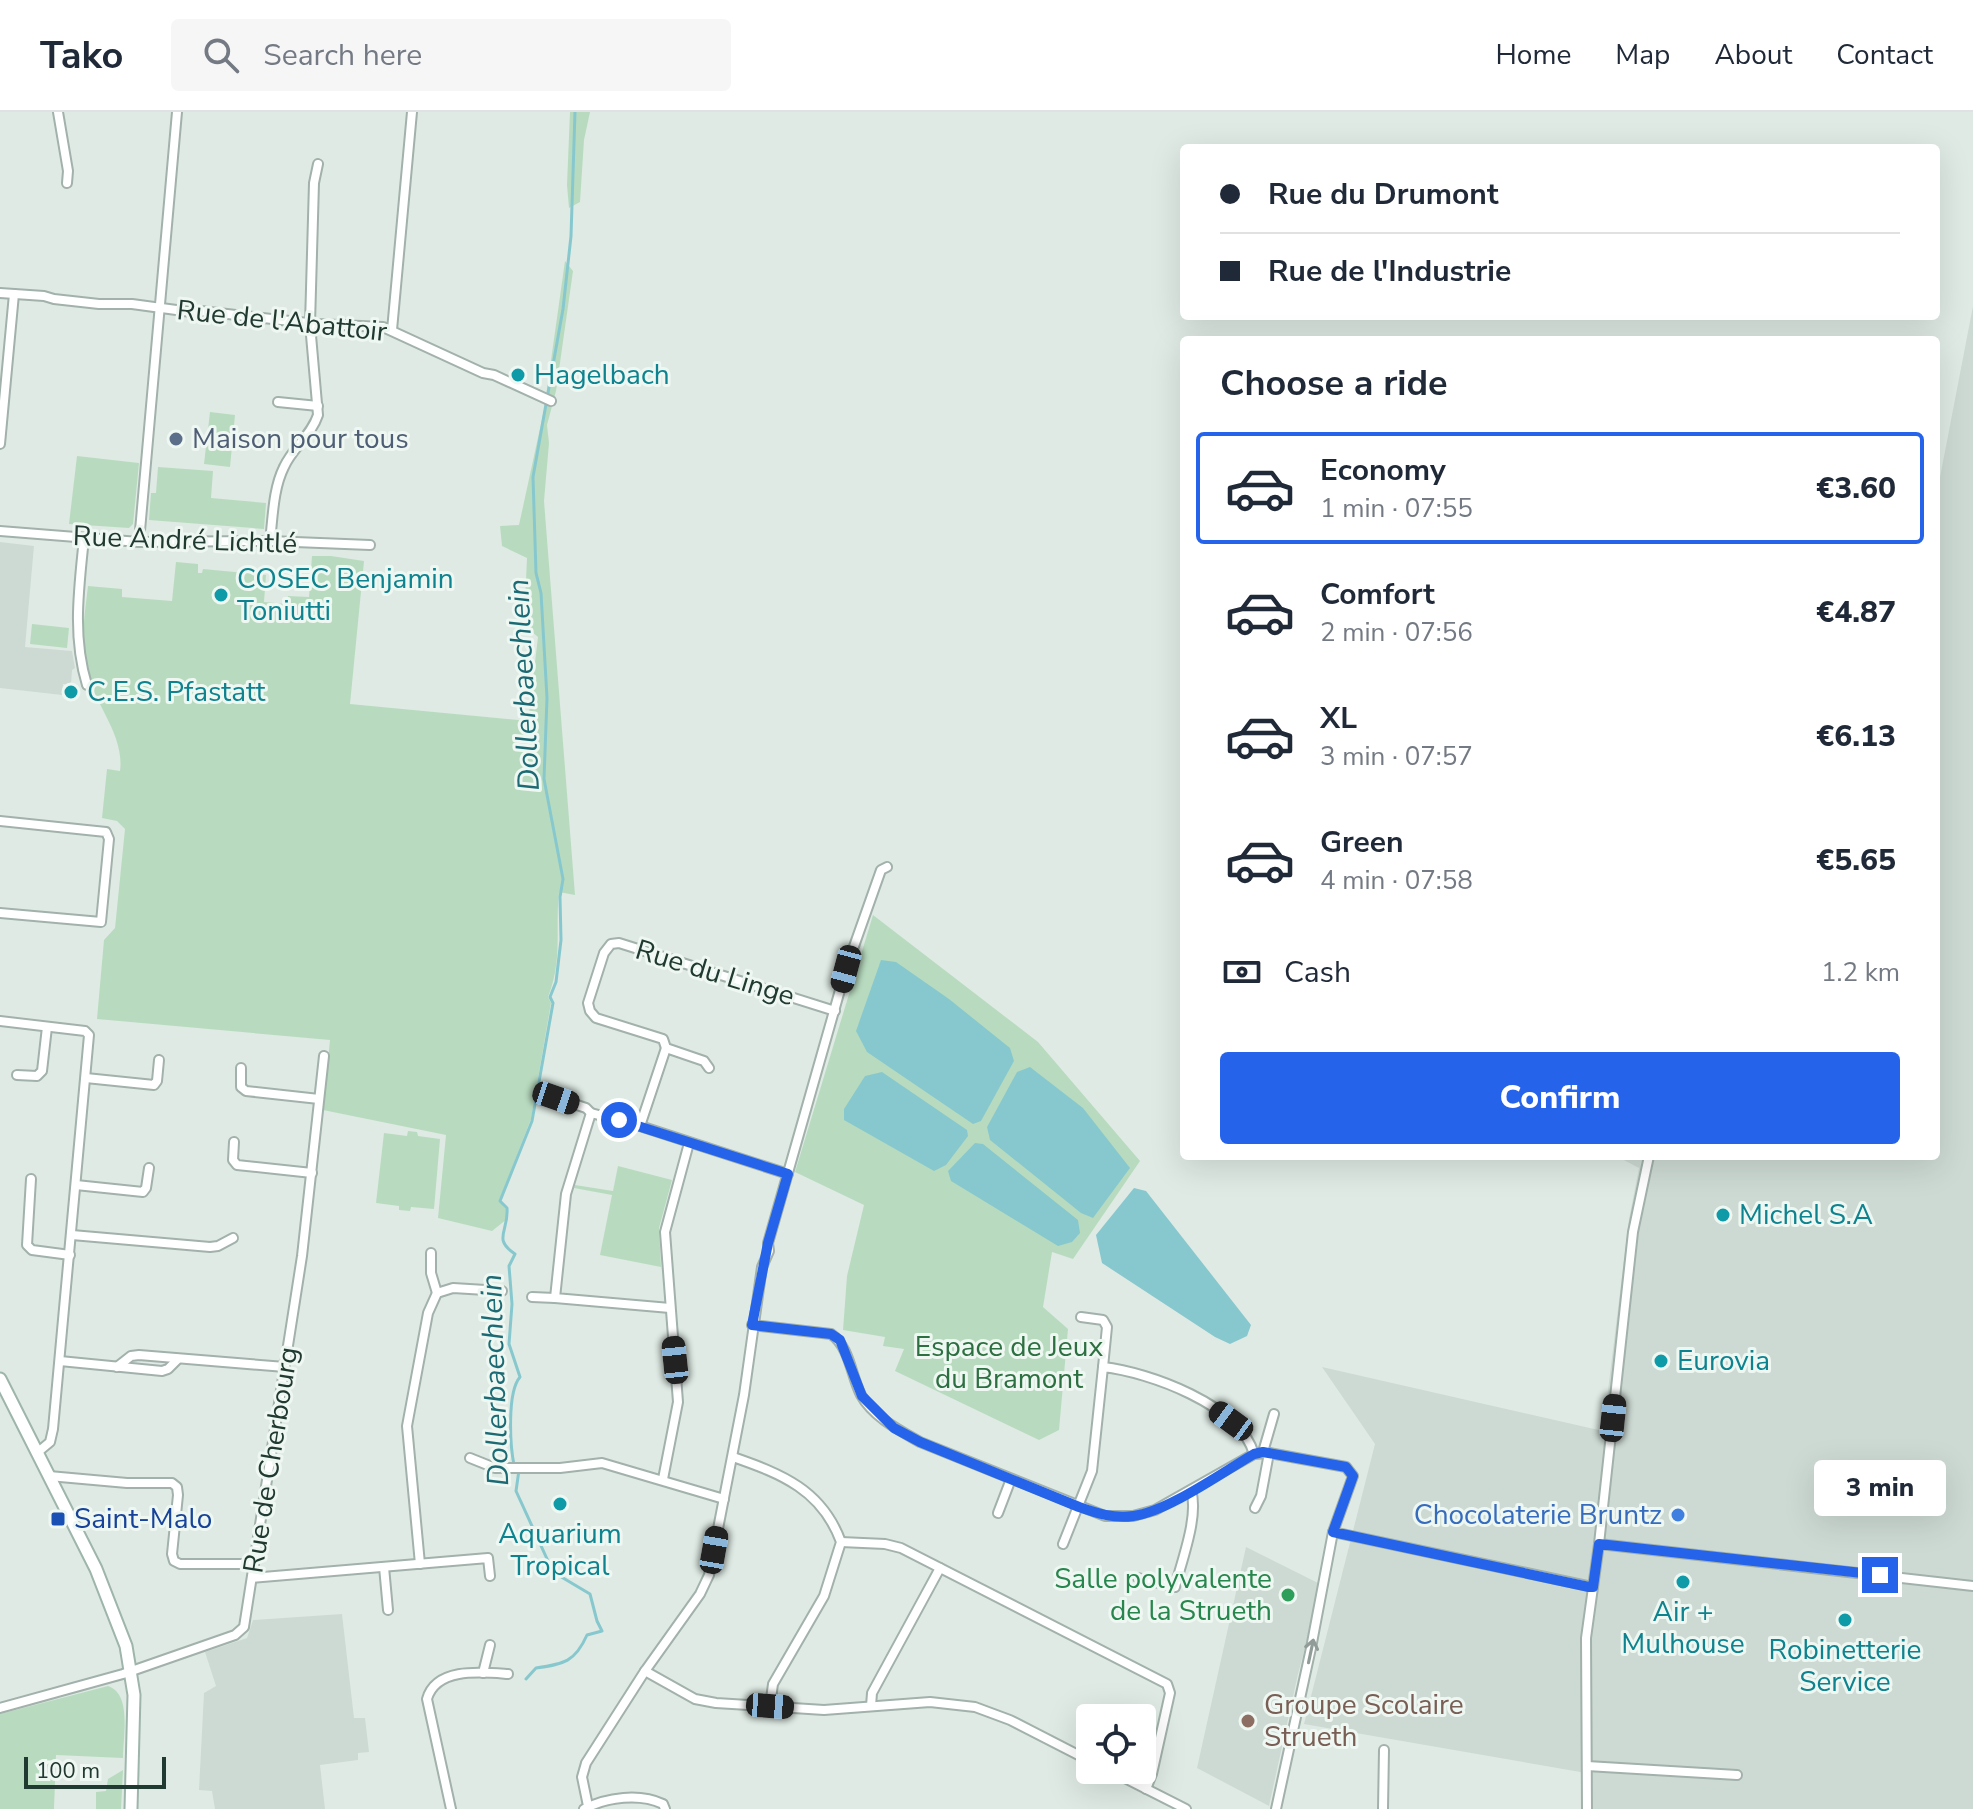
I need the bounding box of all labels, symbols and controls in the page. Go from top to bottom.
search box [171,19,731,91]
text: Tako [40,30,123,81]
icon: search [199,33,243,77]
text: Search here [263,35,422,76]
text: Home [1496,36,1571,74]
text: Map [1615,36,1670,74]
text: About [1714,36,1792,74]
text: Contact [1836,36,1933,74]
text: Rue du Drumont [1268,174,1498,215]
text: Rue de l'Industrie [1268,251,1511,292]
street label: Rue de l'Abattoir [175,291,389,351]
place label: Hagelbach [534,356,670,394]
text: Choose a ride [1220,359,1448,408]
marker: Hagelbach [509,366,527,384]
place label: Maison pour tous [192,420,409,458]
marker: Maison pour tous [167,430,185,448]
text: Economy [1320,450,1446,491]
icon: car [1224,452,1296,524]
text: €3.60 [1816,468,1896,509]
text: 1 min · 07:55 [1320,491,1473,526]
street label: Rue André Lichtlé [72,517,298,563]
place label: COSEC Benjamin Toniutti [237,560,454,630]
text: Comfort [1320,574,1435,615]
icon: car [1224,576,1296,648]
water label: Dollerbaechlein [498,578,550,792]
marker: COSEC Benjamin Toniutti [212,586,230,604]
text: €4.87 [1816,592,1896,633]
text: 2 min · 07:56 [1320,615,1473,650]
place label: C.E.S. Pfastatt [87,673,265,711]
marker: C.E.S. Pfastatt [62,683,80,701]
text: XL [1320,698,1357,739]
icon: car [1224,700,1296,772]
text: €6.13 [1816,716,1896,757]
text: 3 min · 07:57 [1320,739,1473,774]
text: Green [1320,822,1404,863]
icon: car [1224,824,1296,896]
text: €5.65 [1816,840,1896,881]
text: 4 min · 07:58 [1320,863,1473,898]
street label: Rue du Linge [631,931,799,1015]
car [828,943,864,995]
icon: cash [1220,950,1264,994]
text: Cash [1284,952,1351,993]
text: 1.2 km [1821,955,1900,990]
button: Confirm [1220,1052,1900,1144]
car [529,1079,583,1117]
route start [601,1102,637,1138]
place label: Michel S.A [1739,1196,1873,1234]
marker: Michel S.A [1714,1206,1732,1224]
water label: Dollerbaechlein [471,1273,519,1487]
park label: Espace de Jeux du Bramont [915,1328,1103,1398]
car [661,1335,689,1385]
place label: Eurovia [1677,1342,1770,1380]
street label: Rue de Cherbourg [234,1344,308,1576]
marker: Eurovia [1652,1352,1670,1370]
car [1599,1393,1627,1443]
car [1205,1397,1257,1445]
callout: 3 min [1814,1459,1946,1515]
text: 3 min [1846,1470,1914,1505]
marker: Aquarium Tropical [551,1495,569,1513]
place label: Chocolaterie Bruntz [1414,1496,1662,1534]
place label: Saint-Malo [74,1500,212,1538]
marker: Chocolaterie Bruntz [1669,1506,1687,1524]
marker: Saint-Malo [49,1510,67,1528]
place label: Aquarium Tropical [498,1515,622,1585]
car [698,1524,730,1576]
route end [1862,1557,1898,1593]
place label: Salle polyvalente de la Strueth [1054,1560,1272,1630]
marker: Air + Mulhouse [1674,1573,1692,1591]
marker: Salle polyvalente de la Strueth [1279,1586,1297,1604]
place label: Air + Mulhouse [1621,1593,1745,1663]
marker: Robinetterie Service [1836,1611,1854,1629]
place label: Robinetterie Service [1769,1631,1922,1701]
one-way arrow [1304,1638,1319,1664]
place label: Groupe Scolaire Strueth [1264,1686,1464,1756]
car [745,1692,795,1720]
map controls [1076,1704,1156,1784]
button: locate [1076,1704,1156,1784]
marker: Groupe Scolaire Strueth [1239,1712,1257,1730]
scale bar [24,1753,166,1789]
text: 100 m [36,1756,100,1786]

